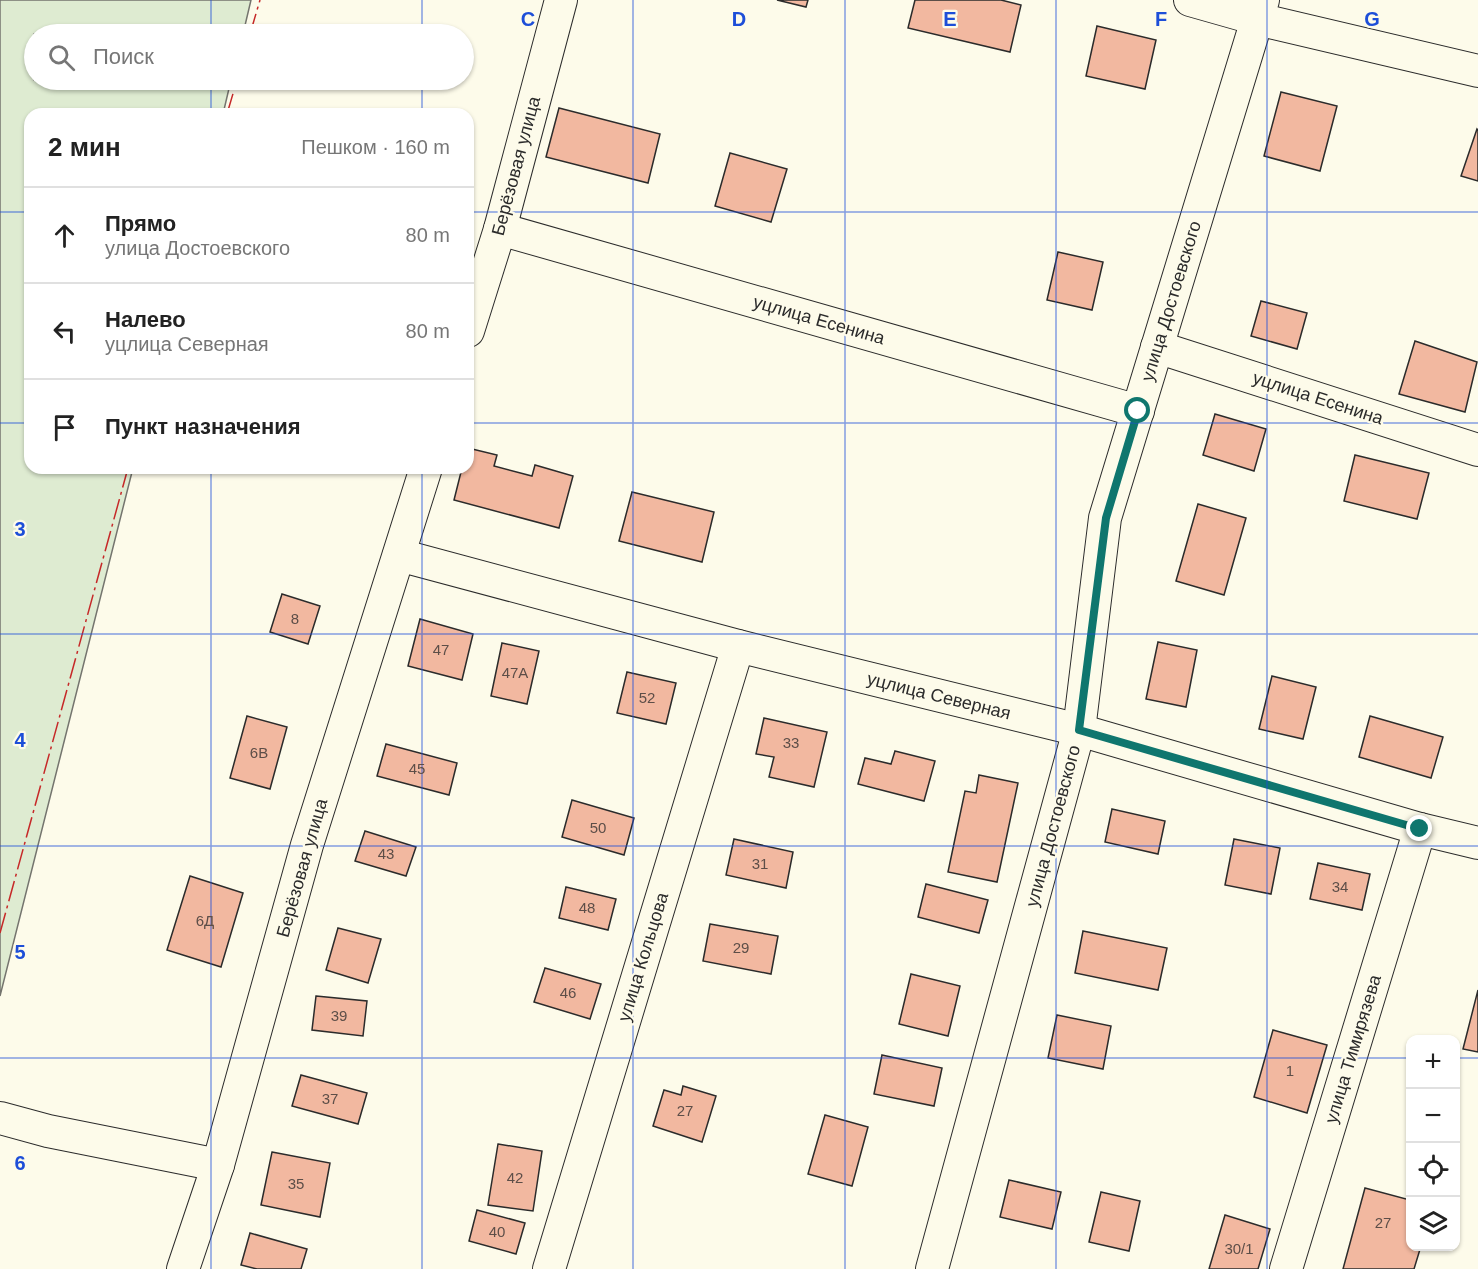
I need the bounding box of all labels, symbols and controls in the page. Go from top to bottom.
text: C [521,8,535,30]
text: D [732,8,746,30]
text: E [943,8,957,30]
text: F [1155,8,1167,30]
text: G [1364,8,1380,30]
search box [24,24,474,90]
icon: search [45,41,78,74]
text: Поиск [93,44,154,69]
street label: Берёзовая улица [488,93,544,238]
text: 2 мин [48,132,121,162]
text: Пешком · 160 m [301,136,450,158]
text: Прямо [105,211,176,236]
street label: улица Достоевского [1137,218,1205,384]
icon: ahead [48,219,81,252]
text: 80 m [406,224,450,246]
text: улица Достоевского [105,237,290,259]
street label: уцлица Есенина [751,292,888,349]
text: Налево [105,307,186,332]
icon: left [48,315,81,348]
text: 80 m [406,320,450,342]
text: уцлица Северная [105,333,269,355]
street label: уцлица Есенина [1250,367,1387,429]
route start [1124,397,1150,423]
icon: arrive [48,411,81,444]
text: Пункт назначения [105,414,301,439]
text: 3 [14,518,26,540]
house number: 8 [291,610,299,627]
house number: 47 [433,641,449,658]
house number: 47А [502,664,528,681]
street label: уцлица Северная [865,668,1013,724]
house number: 52 [639,689,655,706]
text: 4 [14,729,26,751]
house number: 33 [783,734,799,751]
street label: улица Достоевского [1022,743,1084,909]
house number: 6В [250,744,268,761]
house number: 45 [409,760,425,777]
street label: Берёзовая улица [273,795,332,940]
route end [1406,815,1432,841]
house number: 50 [590,819,606,836]
house number: 43 [378,845,394,862]
house number: 31 [752,855,768,872]
house number: 34 [1332,878,1348,895]
street label: улица Кольцова [614,889,672,1024]
house number: 48 [579,899,595,916]
house number: 6Д [196,912,214,929]
house number: 29 [733,939,749,956]
text: 5 [14,941,26,963]
street label: улица Тимирязева [1321,971,1385,1126]
house number: 46 [560,984,576,1001]
house number: 39 [331,1007,347,1024]
map controls [1406,1035,1460,1251]
button: + [1406,1035,1460,1089]
house number: 1 [1286,1062,1294,1079]
button: − [1406,1089,1460,1143]
house number: 37 [322,1090,338,1107]
house number: 27 [677,1102,693,1119]
button: locate [1406,1143,1460,1197]
text: 6 [14,1152,26,1174]
house number: 42 [507,1169,523,1186]
house number: 35 [288,1175,304,1192]
button: layers [1406,1197,1460,1251]
house number: 27 [1375,1214,1391,1231]
house number: 40 [489,1223,505,1240]
house number: 30/1 [1224,1240,1254,1257]

